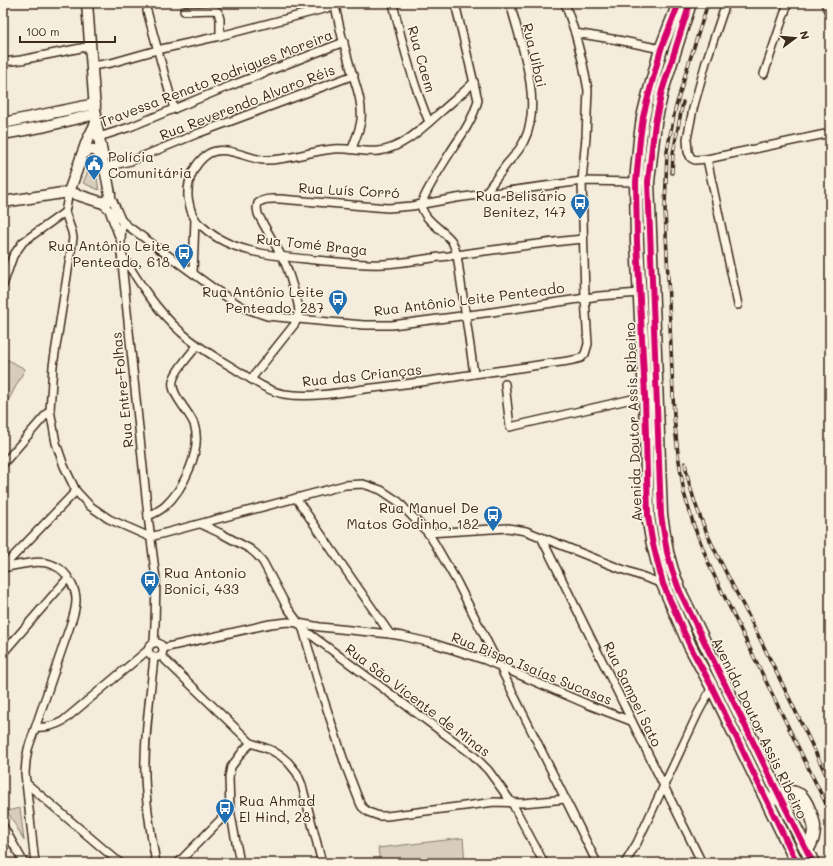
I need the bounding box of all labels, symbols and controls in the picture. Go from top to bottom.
scale bar [20,18,115,44]
north arrow [775,18,815,58]
street label: Rua Uibai [518,21,552,89]
text: 100 m [26,23,60,39]
street label: Rua Caem [403,24,441,94]
street label: Travessa Renato Rodrigues Moreira [97,25,335,131]
text: N [797,29,813,41]
street label: Rua Reverendo Alvaro Réis [157,60,337,144]
place label: Polícia Comunitária [108,147,192,182]
public building icon: Polícia Comunitária [83,153,105,181]
street label: Rua Luís Corró [298,178,400,202]
place label: Rua Belisário Benitez, 147 [476,186,566,221]
bus stop icon: Rua Belisário Benitez, 147 [569,192,591,220]
street label: Rua Tomé Braga [256,229,368,259]
place label: Rua Antônio Leite Penteado, 618 [48,236,170,271]
bus stop icon: Rua Antônio Leite Penteado, 618 [173,242,195,270]
street label: Rua Antônio Leite Penteado [373,278,565,320]
place label: Rua Antônio Leite Penteado, 287 [202,282,324,317]
bus stop icon: Rua Antônio Leite Penteado, 287 [327,288,349,316]
street label: Avenida Doutor Assis Ribeiro [620,322,646,522]
street label: Rua Entre-Folhas [106,331,138,449]
street label: Rua das Crianças [301,359,423,391]
place label: Rua Manuel De Matos Godinho, 182 [346,498,479,533]
bus stop icon: Rua Manuel De Matos Godinho, 182 [482,504,504,532]
place label: Rua Antonio Bonici, 433 [164,563,246,598]
bus stop icon: Rua Antonio Bonici, 433 [139,569,161,597]
street label: Rua Bispo Isaías Sucasas [449,627,615,709]
street label: Avenida Doutor Assis Ribeiro [708,634,812,822]
street label: Rua Sampei Sato [599,638,667,750]
street label: Rua São Vicente de Minas [342,639,494,761]
place label: Rua Ahmad El Hind, 28 [239,791,315,826]
bus stop icon: Rua Ahmad El Hind, 28 [214,797,236,825]

